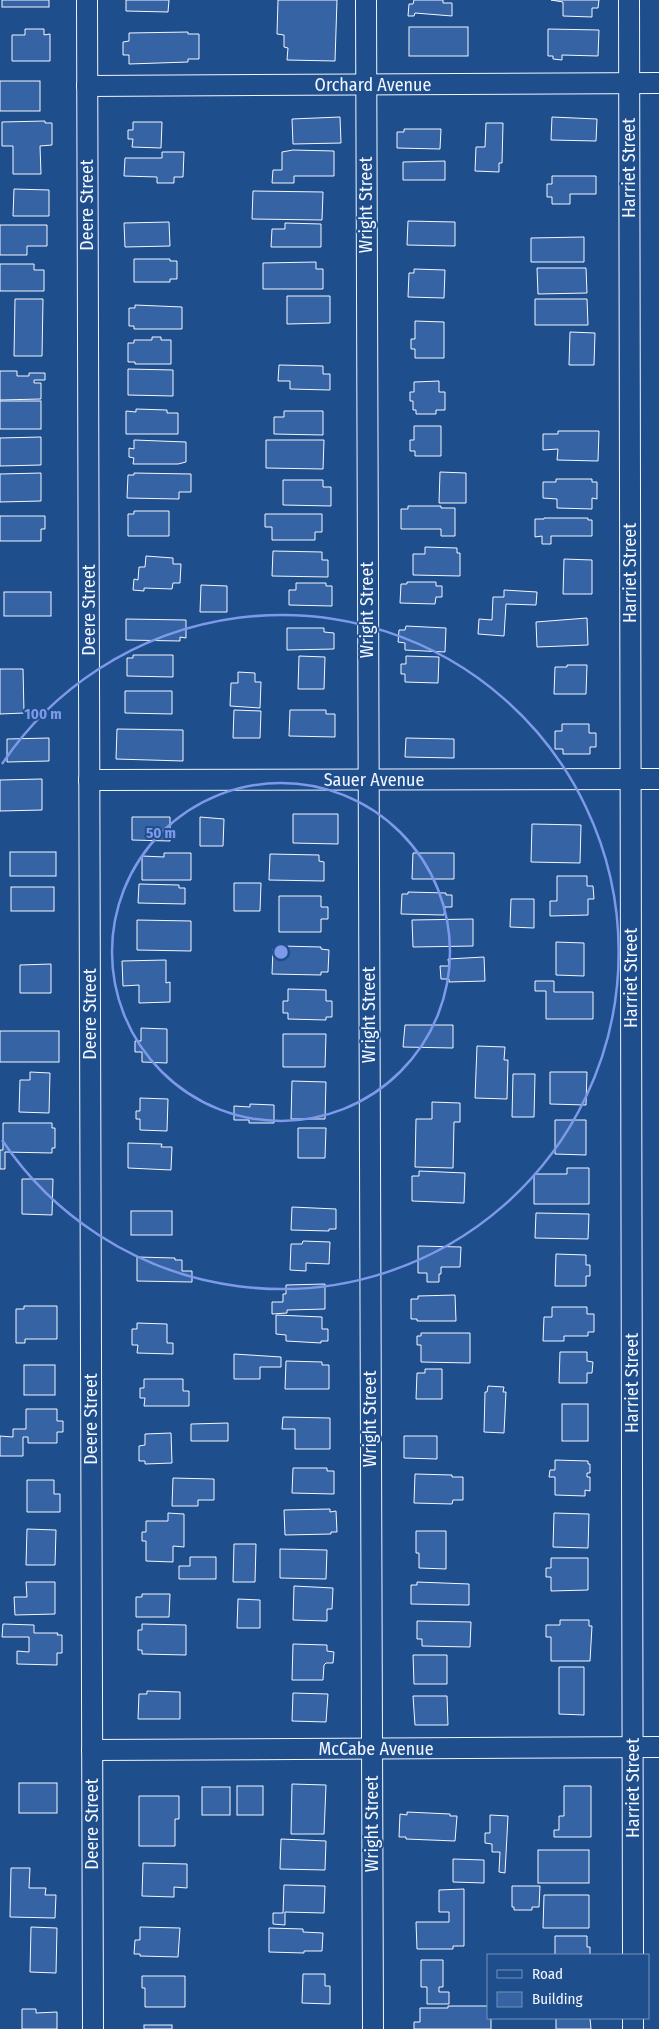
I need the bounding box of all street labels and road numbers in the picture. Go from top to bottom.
street label: Orchard Avenue [315,74,432,96]
street label: Harriet Street [618,118,640,218]
street label: Wright Street [355,157,377,253]
street label: Deere Street [76,159,98,251]
street label: Harriet Street [619,523,641,623]
street label: Wright Street [356,562,378,658]
street label: Deere Street [78,564,100,656]
street label: Sauer Avenue [324,769,424,791]
street label: Harriet Street [620,928,642,1028]
street label: Wright Street [358,967,380,1063]
street label: Deere Street [79,968,101,1060]
street label: Harriet Street [621,1333,643,1433]
street label: Wright Street [359,1371,381,1467]
street label: Deere Street [80,1373,102,1465]
street label: McCabe Avenue [318,1738,434,1760]
street label: Harriet Street [622,1738,644,1838]
street label: Wright Street [361,1776,383,1872]
street label: Deere Street [81,1778,103,1870]

